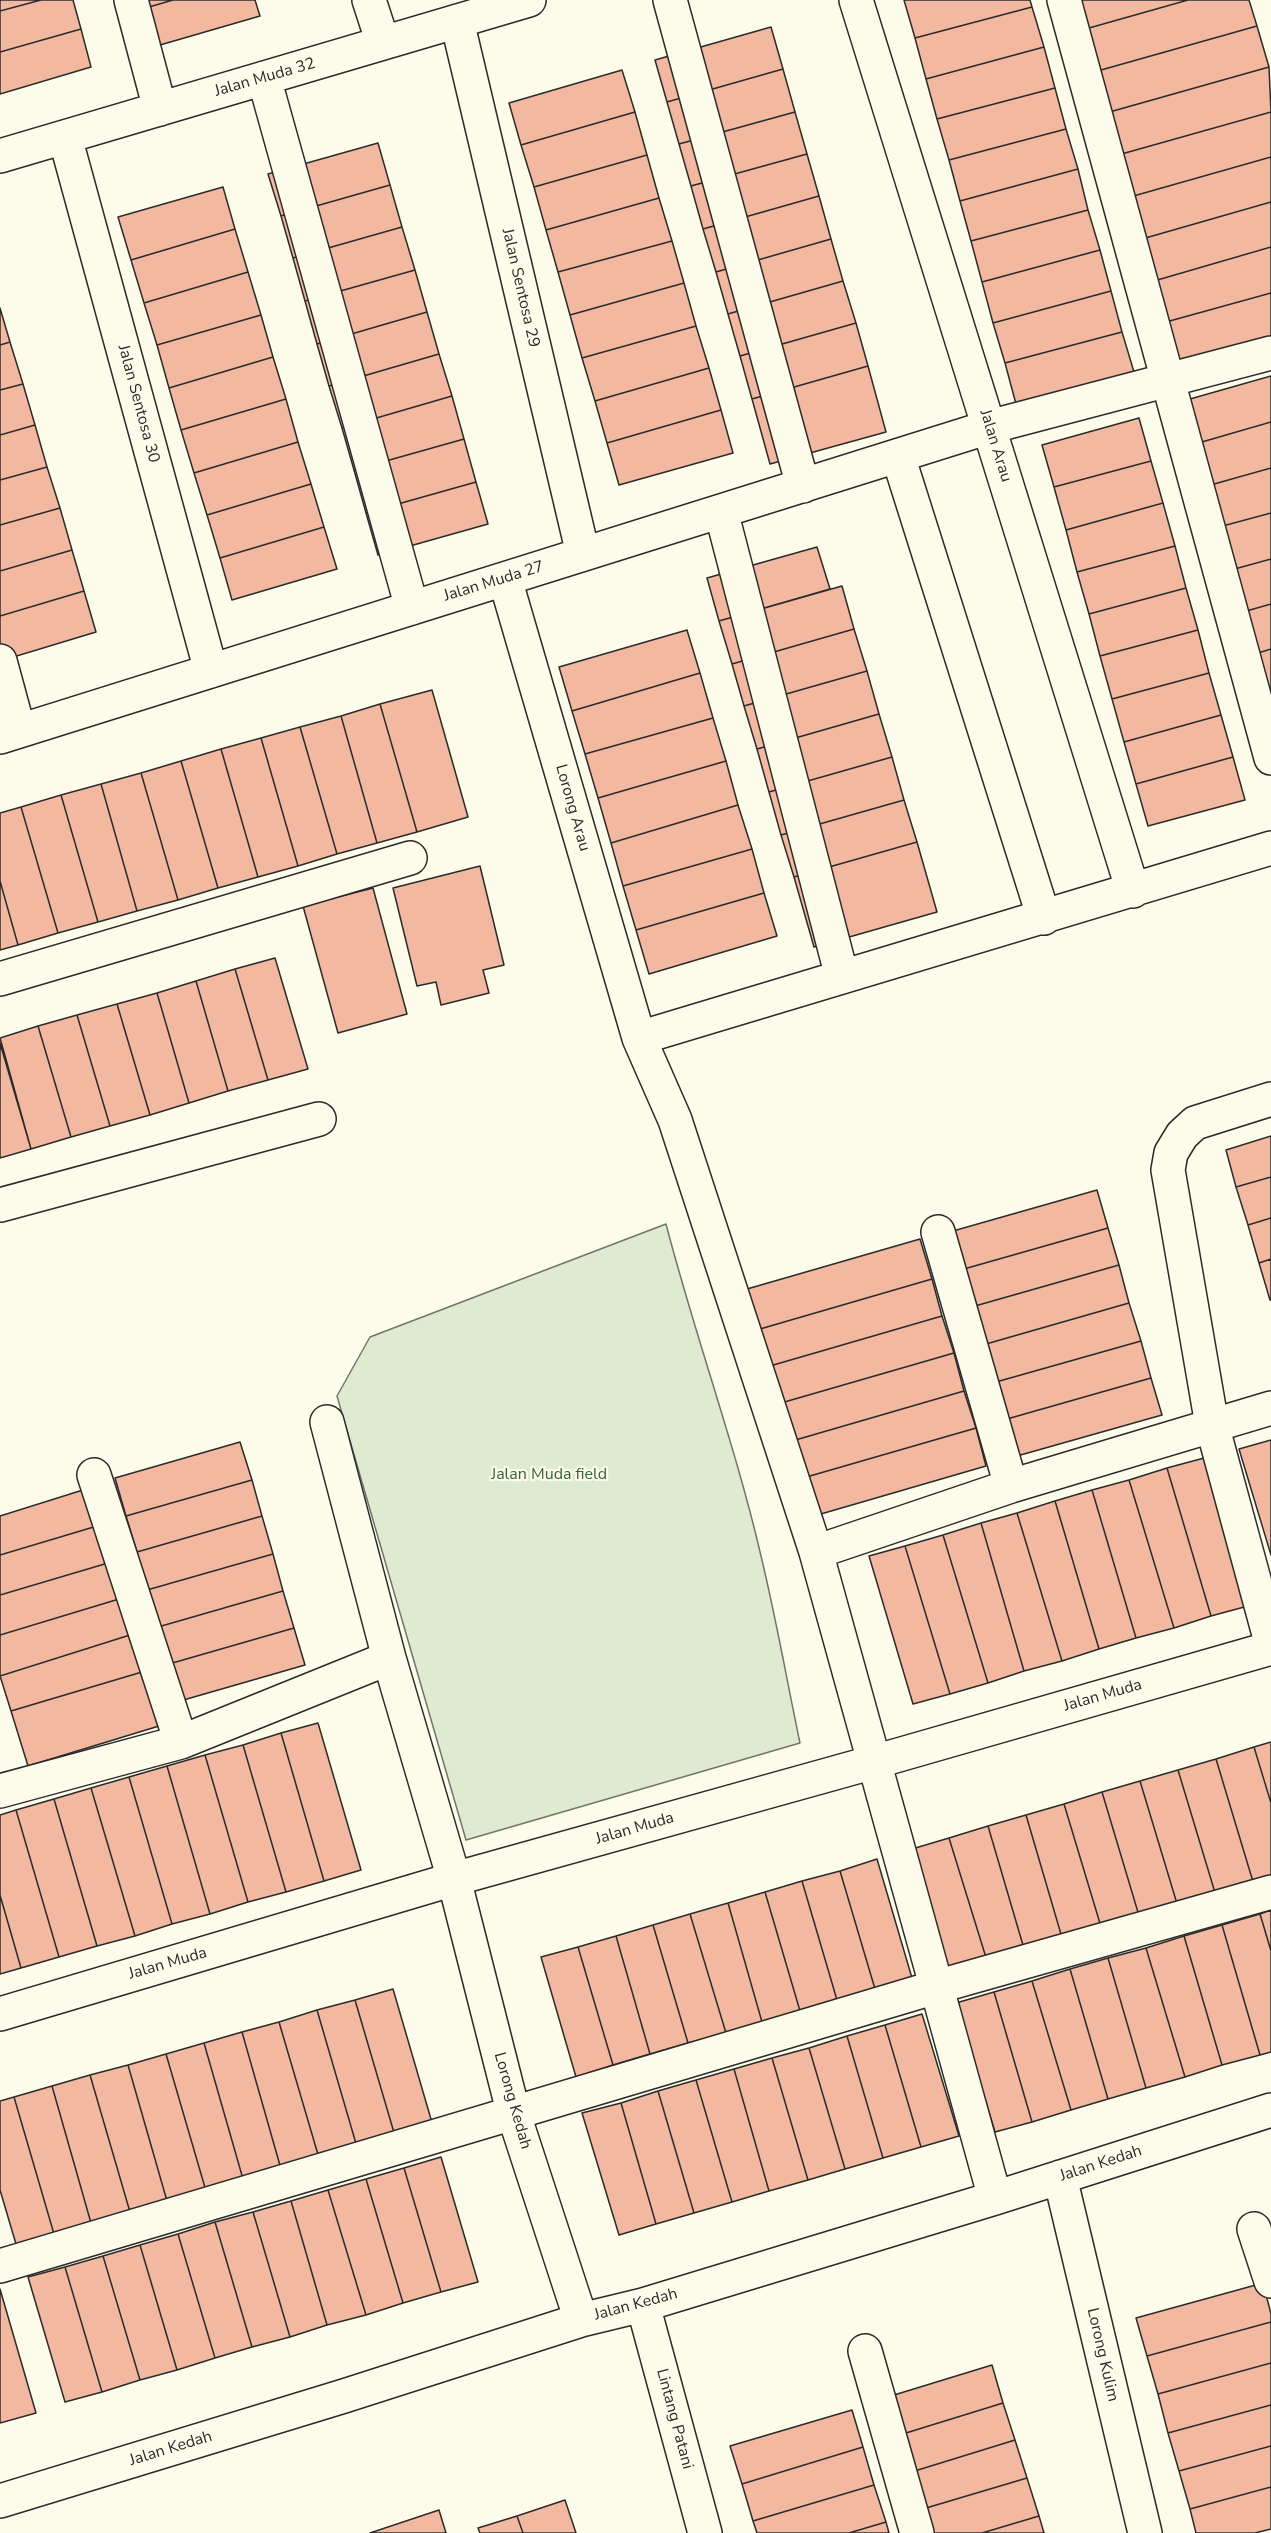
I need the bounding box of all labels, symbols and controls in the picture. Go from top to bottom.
street label: Jalan Muda 32 [212,54,318,102]
street label: Jalan Sentosa 29 [497,227,543,349]
street label: Jalan Sentosa 30 [113,343,163,465]
street label: Jalan Arau [975,407,1015,485]
street label: Jalan Muda 27 [442,558,546,606]
street label: Lorong Arau [550,762,594,854]
park label: Jalan Muda field [491,1465,607,1485]
street label: Jalan Muda [1062,1676,1144,1716]
street label: Jalan Muda [594,1809,676,1849]
street label: Jalan Muda [127,1944,209,1984]
street label: Lorong Kedah [489,2050,535,2152]
street label: Jalan Kedah [1057,2142,1145,2186]
street label: Jalan Kedah [592,2285,680,2325]
street label: Lorong Kulim [1082,2306,1122,2404]
street label: Lintang Patani [651,2367,697,2471]
street label: Jalan Kedah [127,2427,215,2471]

